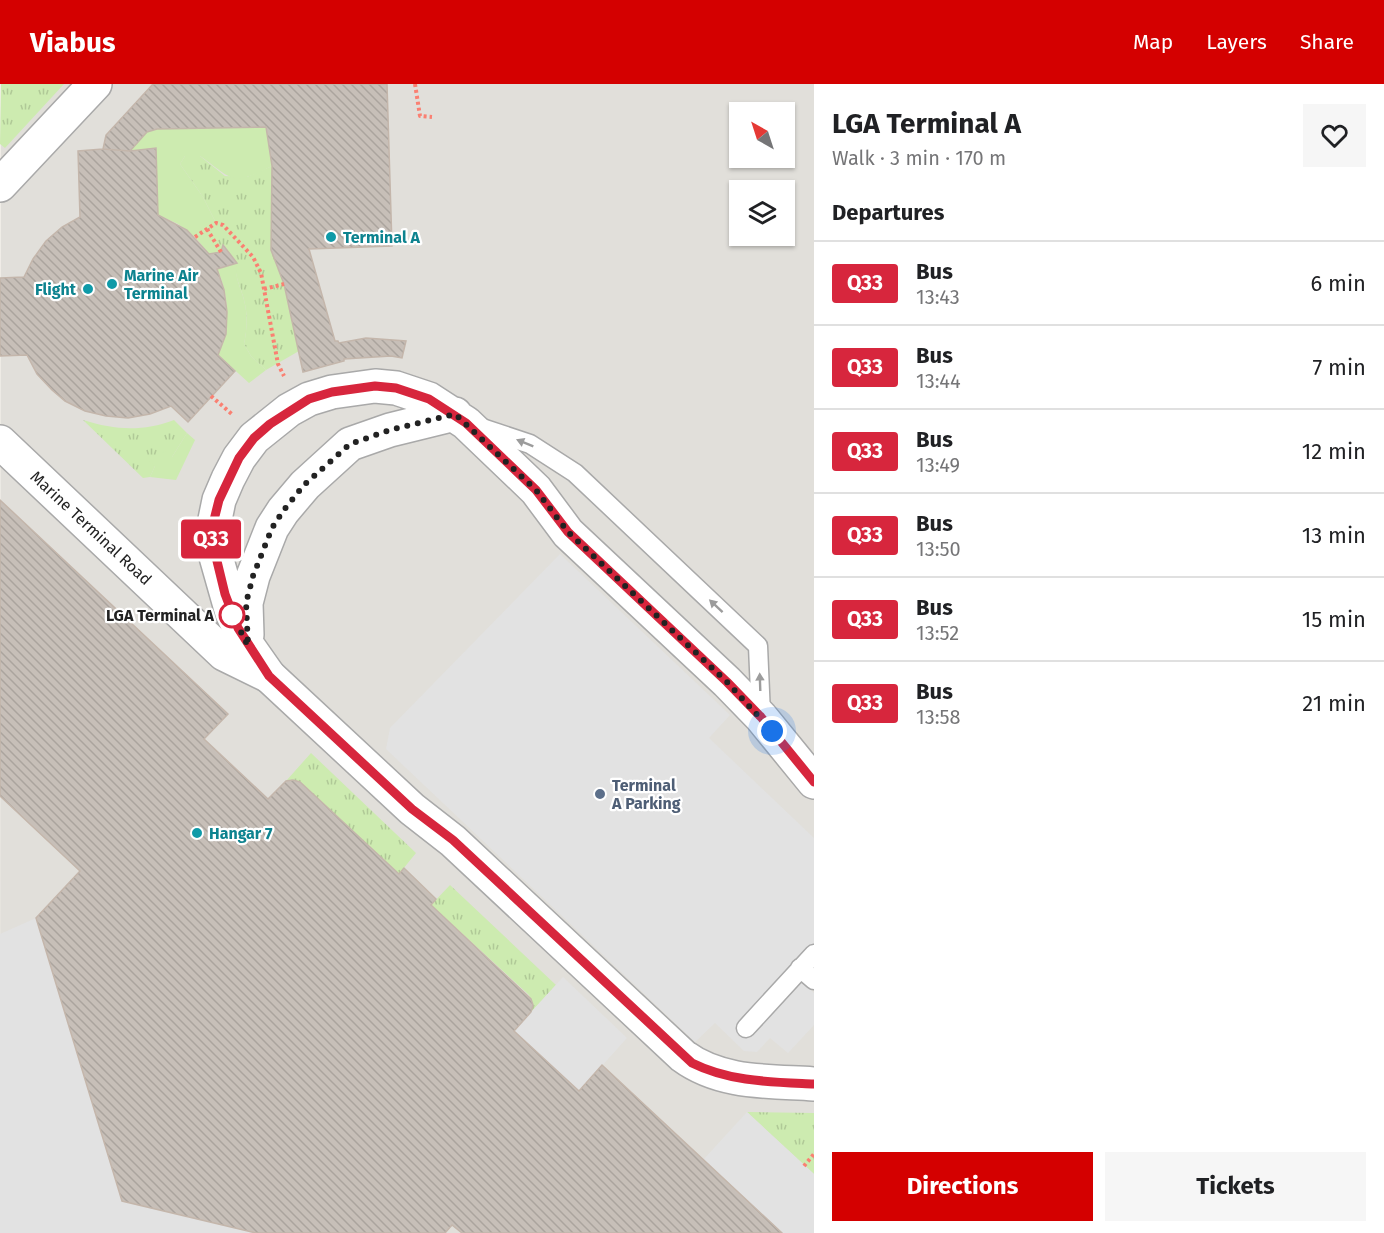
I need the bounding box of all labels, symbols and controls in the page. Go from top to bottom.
text: Viabus [30,26,115,59]
text: Map [1133,29,1173,55]
text: Layers [1206,29,1267,55]
text: Share [1300,29,1354,55]
north arrow [729,102,795,168]
map controls [729,102,795,246]
button: heart [1303,104,1366,167]
text: LGA Terminal A [832,107,1021,140]
text: Walk · 3 min · 170 m [832,146,1006,170]
button: layers [729,180,795,246]
text: Departures [832,199,944,226]
place label: Terminal A [343,228,420,247]
marker: Terminal A [324,230,338,244]
text: Bus [916,258,953,285]
place label: Marine Air Terminal [124,266,199,303]
text: Q33 [847,270,883,296]
text: 6 min [1310,270,1366,297]
marker: Marine Air Terminal [105,277,119,291]
place label: Flight [35,280,77,299]
marker: Flight [81,282,95,296]
text: 13:43 [916,285,960,309]
text: Bus [916,342,953,369]
text: Q33 [847,354,883,380]
text: 7 min [1312,354,1366,381]
text: 13:44 [916,369,961,393]
text: Bus [916,426,953,453]
one-way arrow [516,438,534,448]
text: Q33 [847,438,883,464]
text: 12 min [1302,438,1366,465]
text: 13:49 [916,453,960,477]
street label: Marine Terminal Road [27,467,155,589]
text: Bus [916,510,953,537]
line badge: Q33 [176,520,246,558]
text: Q33 [847,522,883,548]
text: 13 min [1302,522,1366,549]
text: Q33 [193,526,229,552]
text: 13:50 [916,537,961,561]
text: Bus [916,594,953,621]
one-way arrow [709,600,724,613]
marker: LGA Terminal A [219,602,245,628]
place label: LGA Terminal A [106,606,215,625]
text: Q33 [847,606,883,632]
text: 15 min [1302,606,1366,633]
text: 13:52 [916,621,959,645]
one-way arrow [755,672,764,691]
text: Bus [916,678,953,705]
text: Q33 [847,690,883,716]
text: 21 min [1302,690,1366,717]
text: 13:58 [916,705,961,729]
your location [757,716,787,746]
place label: Terminal A Parking [611,776,681,813]
marker: Terminal A Parking [593,787,607,801]
place label: Hangar 7 [209,824,273,843]
marker: Hangar 7 [190,826,204,840]
button: Directions [832,1152,1093,1221]
button: Tickets [1105,1152,1366,1221]

